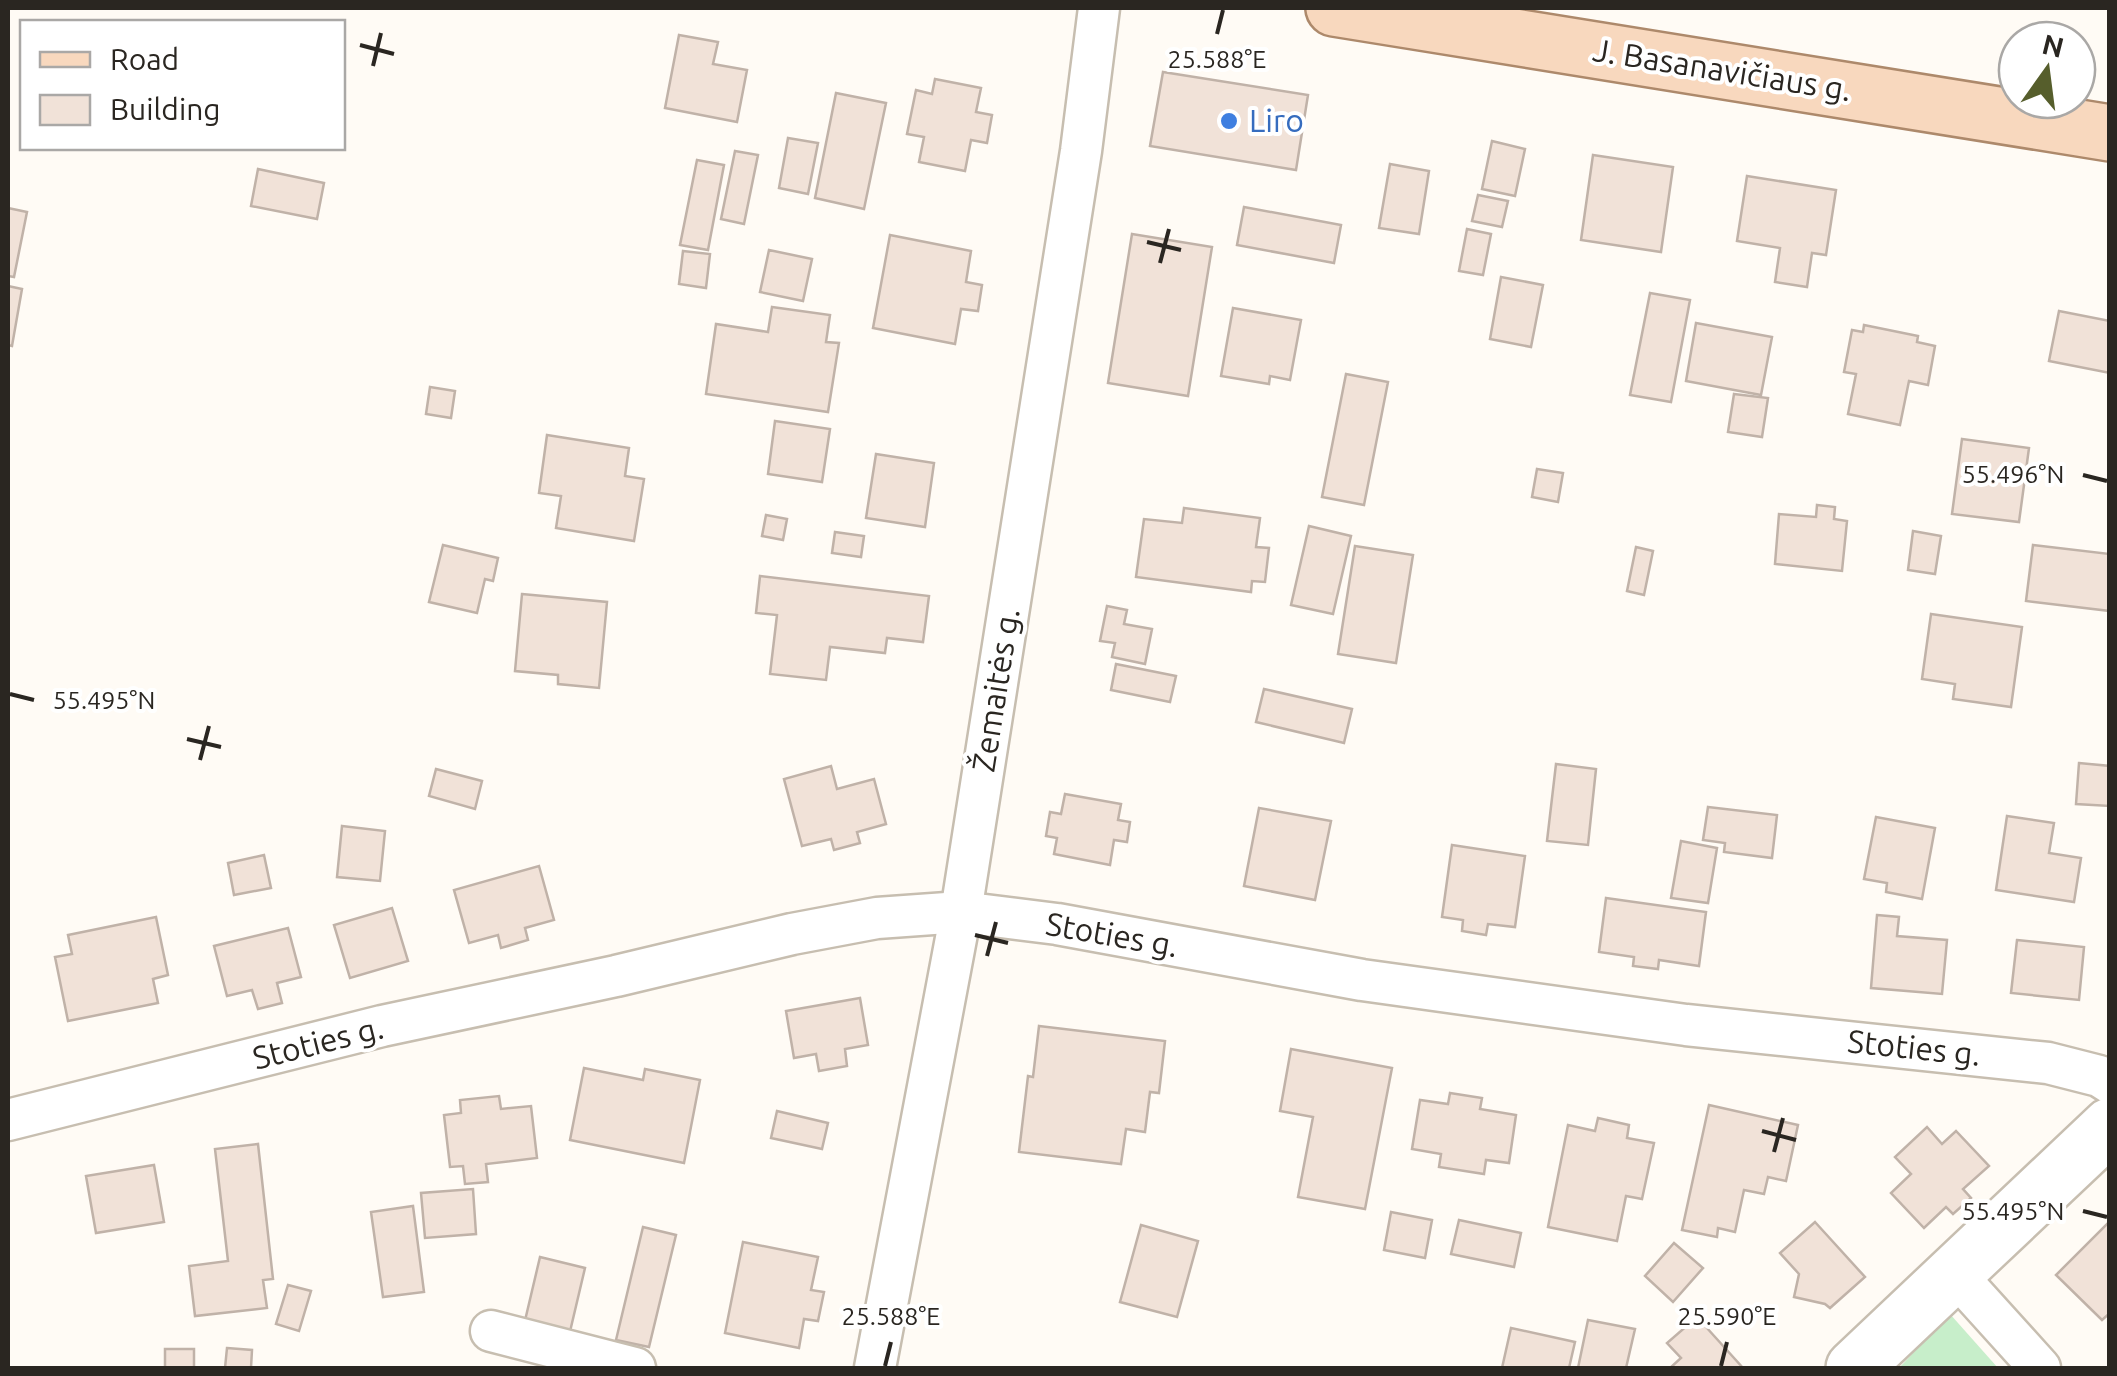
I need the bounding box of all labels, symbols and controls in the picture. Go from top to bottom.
legend [20,20,345,150]
north arrow [1997,20,2097,120]
text: N [2039,28,2067,63]
street label: J. Basanavičiaus g. [1590,31,1854,107]
text: Road [110,42,179,76]
text: 25.588°E [1168,45,1266,73]
text: Building [110,92,221,126]
place label: Liro [1249,102,1304,138]
marker: Liro [1218,110,1240,132]
text: 55.496°N [1962,460,2064,488]
street label: Žemaitės g. [964,605,1026,774]
text: 55.495°N [53,686,155,714]
street label: Stoties g. [1043,905,1181,963]
street label: Stoties g. [249,1008,387,1076]
street label: Stoties g. [1846,1022,1982,1072]
text: 55.495°N [1962,1197,2064,1225]
text: 25.588°E [842,1302,940,1330]
text: 25.590°E [1678,1302,1776,1330]

